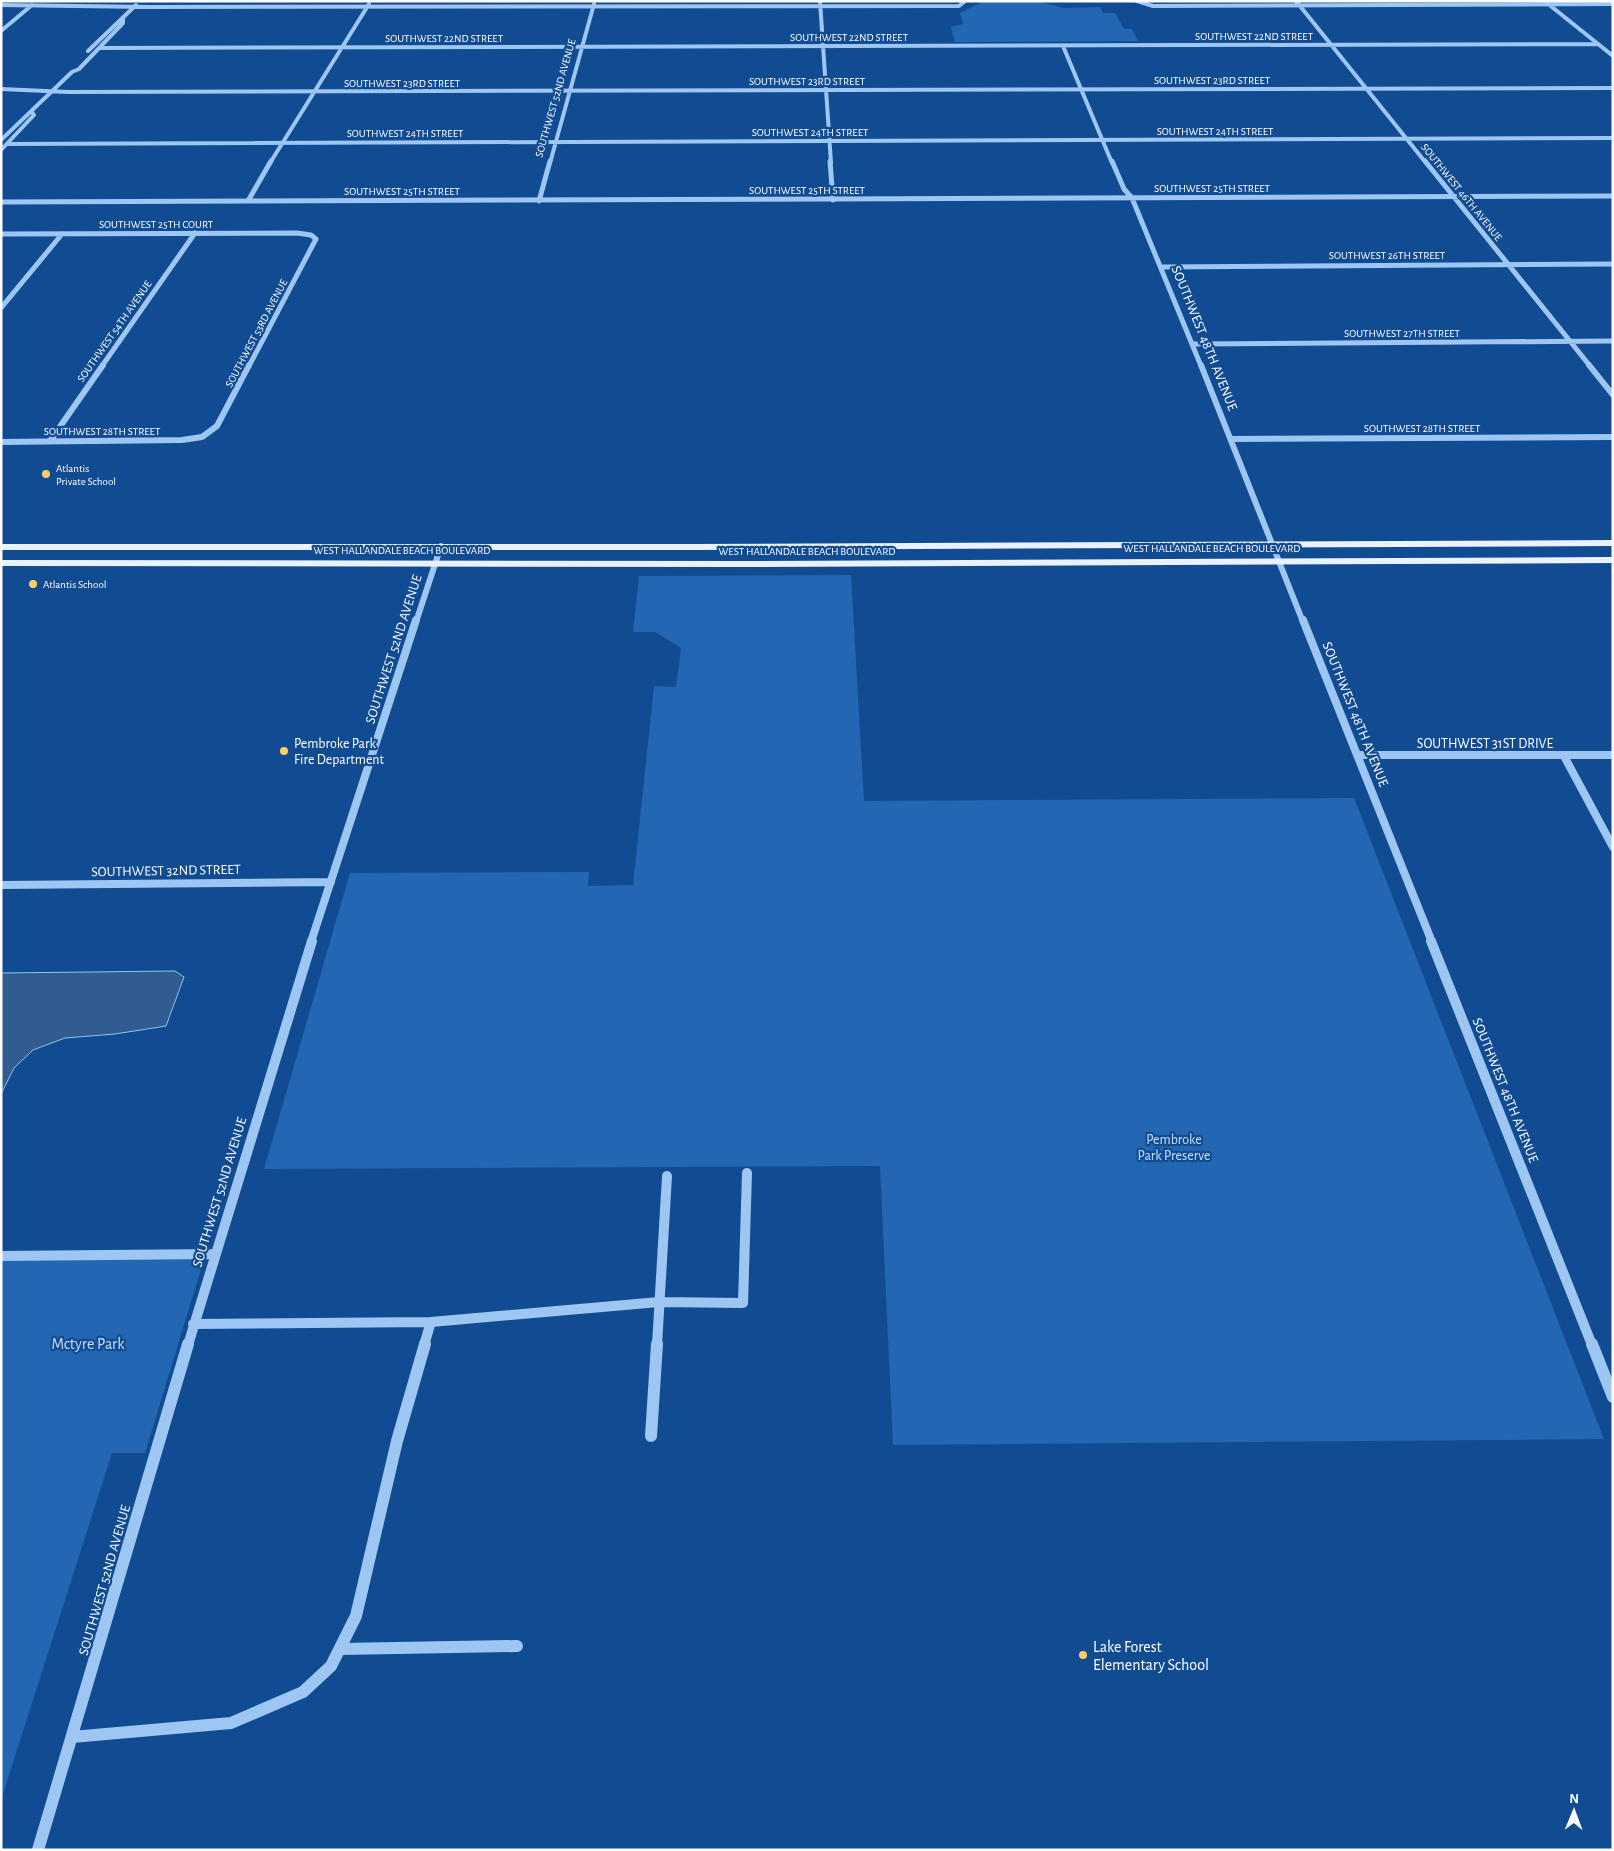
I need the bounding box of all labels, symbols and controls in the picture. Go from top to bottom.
street label: SOUTHWEST 22ND STREET [1195,31,1314,42]
street label: SOUTHWEST 22ND STREET [790,32,909,43]
street label: SOUTHWEST 22ND STREET [385,33,504,44]
street label: SOUTHWEST 52ND AVENUE [533,37,578,159]
street label: SOUTHWEST 23RD STREET [1154,75,1271,86]
street label: SOUTHWEST 23RD STREET [749,76,866,87]
street label: SOUTHWEST 23RD STREET [344,78,461,89]
street label: SOUTHWEST 24TH STREET [1157,126,1274,137]
street label: SOUTHWEST 24TH STREET [752,127,869,138]
street label: SOUTHWEST 24TH STREET [347,128,464,139]
street label: SOUTHWEST 46TH AVENUE [1419,142,1505,244]
street label: SOUTHWEST 25TH STREET [1154,183,1271,194]
street label: SOUTHWEST 25TH STREET [749,185,866,196]
street label: SOUTHWEST 25TH STREET [344,186,461,197]
street label: SOUTHWEST 25TH COURT [99,219,214,230]
street label: SOUTHWEST 26TH STREET [1329,250,1446,261]
street label: SOUTHWEST 48TH AVENUE [1169,264,1240,413]
street label: SOUTHWEST 53RD AVENUE [223,277,290,389]
street label: SOUTHWEST 54TH AVENUE [75,278,154,384]
street label: SOUTHWEST 27TH STREET [1344,328,1461,339]
street label: SOUTHWEST 28TH STREET [1364,423,1481,434]
street label: SOUTHWEST 28TH STREET [44,426,161,437]
place label: Atlantis Private School [56,463,116,487]
marker: Atlantis Private School [40,468,52,480]
street label: WEST HALLANDALE BEACH BOULEVARD [1124,543,1300,554]
street label: WEST HALLANDALE BEACH BOULEVARD [314,545,490,556]
street label: WEST HALLANDALE BEACH BOULEVARD [719,546,895,557]
street label: SOUTHWEST 52ND AVENUE [363,573,425,726]
marker: Atlantis School [27,578,39,590]
place label: Atlantis School [43,579,107,590]
street label: SOUTHWEST 48TH AVENUE [1320,640,1391,789]
place label: Pembroke Park Fire Department [294,737,385,767]
street label: SOUTHWEST 31ST DRIVE [1417,737,1553,751]
marker: Pembroke Park Fire Department [278,745,290,757]
street label: SOUTHWEST 32ND STREET [91,863,241,879]
street label: SOUTHWEST 48TH AVENUE [1470,1016,1541,1165]
street label: SOUTHWEST 52ND AVENUE [190,1115,250,1269]
park label: Pembroke Park Preserve [1137,1133,1211,1163]
park label: Mctyre Park [51,1336,125,1353]
street label: SOUTHWEST 52ND AVENUE [77,1503,133,1657]
place label: Lake Forest Elementary School [1093,1639,1209,1674]
marker: Lake Forest Elementary School [1077,1649,1089,1661]
north arrow [1549,1786,1599,1836]
text: N [1569,1792,1579,1806]

